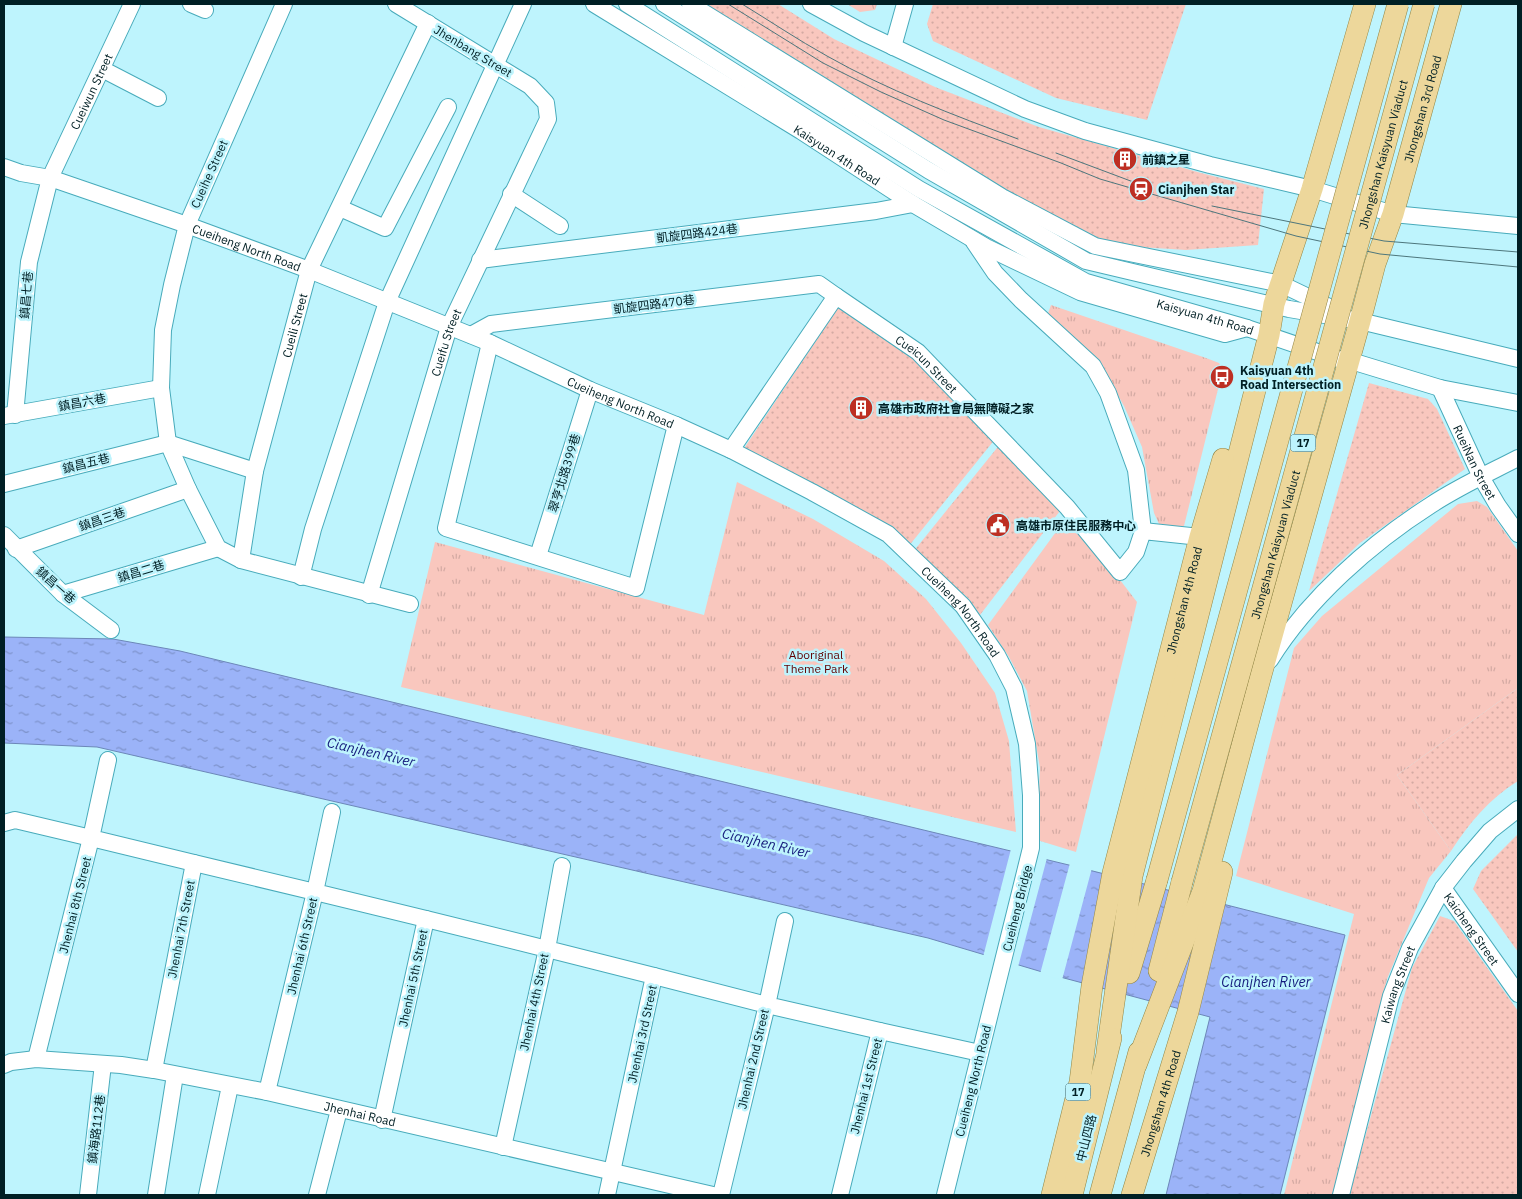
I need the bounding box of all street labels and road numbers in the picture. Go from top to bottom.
street label: Jhenbang Street [431,22,515,80]
street label: Cueiwun Street [66,51,115,132]
street label: Jhongshan 3rd Road [1400,53,1444,164]
street label: Jhongshan Kaisyuan Viaduct [1355,78,1410,230]
street label: Kaisyuan 4th Road [791,121,883,188]
street label: Cueihe Street [187,138,231,210]
street label: Cueiheng North Road [190,220,303,274]
street label: 凱旋四路424巷 [656,221,738,245]
street label: 鎮昌七巷 [16,270,36,320]
street label: Cueili Street [278,291,310,359]
street label: 凱旋四路470巷 [613,292,695,316]
street label: Kaisyuan 4th Road [1155,295,1256,337]
street label: Cueifu Street [427,306,464,378]
street label: Cueicun Street [893,331,961,396]
street label: Cueiheng North Road [565,373,676,431]
street label: 鎮昌六巷 [57,390,107,414]
street label: RueiNan Street [1450,422,1500,502]
street label: 翠亨北路399巷 [545,432,583,514]
road number: 17 [1290,434,1316,452]
street label: 鎮昌五巷 [61,450,111,476]
street label: Jhongshan Kaisyuan Viaduct [1247,468,1303,621]
street label: 鎮昌三巷 [77,504,127,534]
street label: Jhongshan 4th Road [1163,545,1205,655]
street label: 鎮昌二巷 [116,557,166,585]
street label: 鎮昌一巷 [33,563,79,607]
street label: Cueiheng North Road [918,563,1003,660]
street label: Jhenhai 8th Street [56,855,94,955]
street label: Cueiheng Bridge [999,863,1035,953]
street label: Jhenhai 7th Street [164,879,198,979]
street label: Kaicheng Street [1441,890,1503,968]
street label: Jhenhai 6th Street [284,896,320,996]
street label: Jhenhai 5th Street [395,928,431,1028]
street label: Kaiwang Street [1377,943,1418,1025]
street label: Jhenhai 4th Street [516,952,552,1052]
street label: Jhenhai 3rd Street [624,984,660,1084]
street label: Jhenhai 2nd Street [734,1008,772,1110]
street label: Cueiheng North Road [952,1024,994,1138]
street label: Jhenhai 1st Street [847,1036,885,1136]
street label: Jhongshan 4th Road [1137,1048,1183,1158]
road number: 17 [1066,1084,1090,1100]
street label: 鎮海路112巷 [84,1094,108,1164]
street label: Jhenhai Road [323,1098,397,1129]
street label: 中山四路 [1073,1113,1099,1163]

